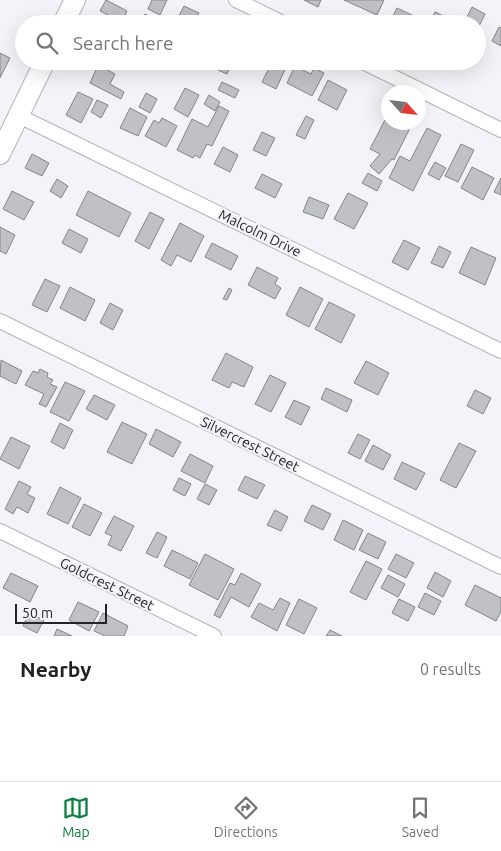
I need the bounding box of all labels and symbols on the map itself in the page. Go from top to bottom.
north arrow [381,85,426,130]
street label: Malcolm Drive [216,206,304,260]
street label: Silvercrest Street [198,413,302,475]
street label: Goldcrest Street [57,554,157,614]
scale bar [15,601,108,624]

